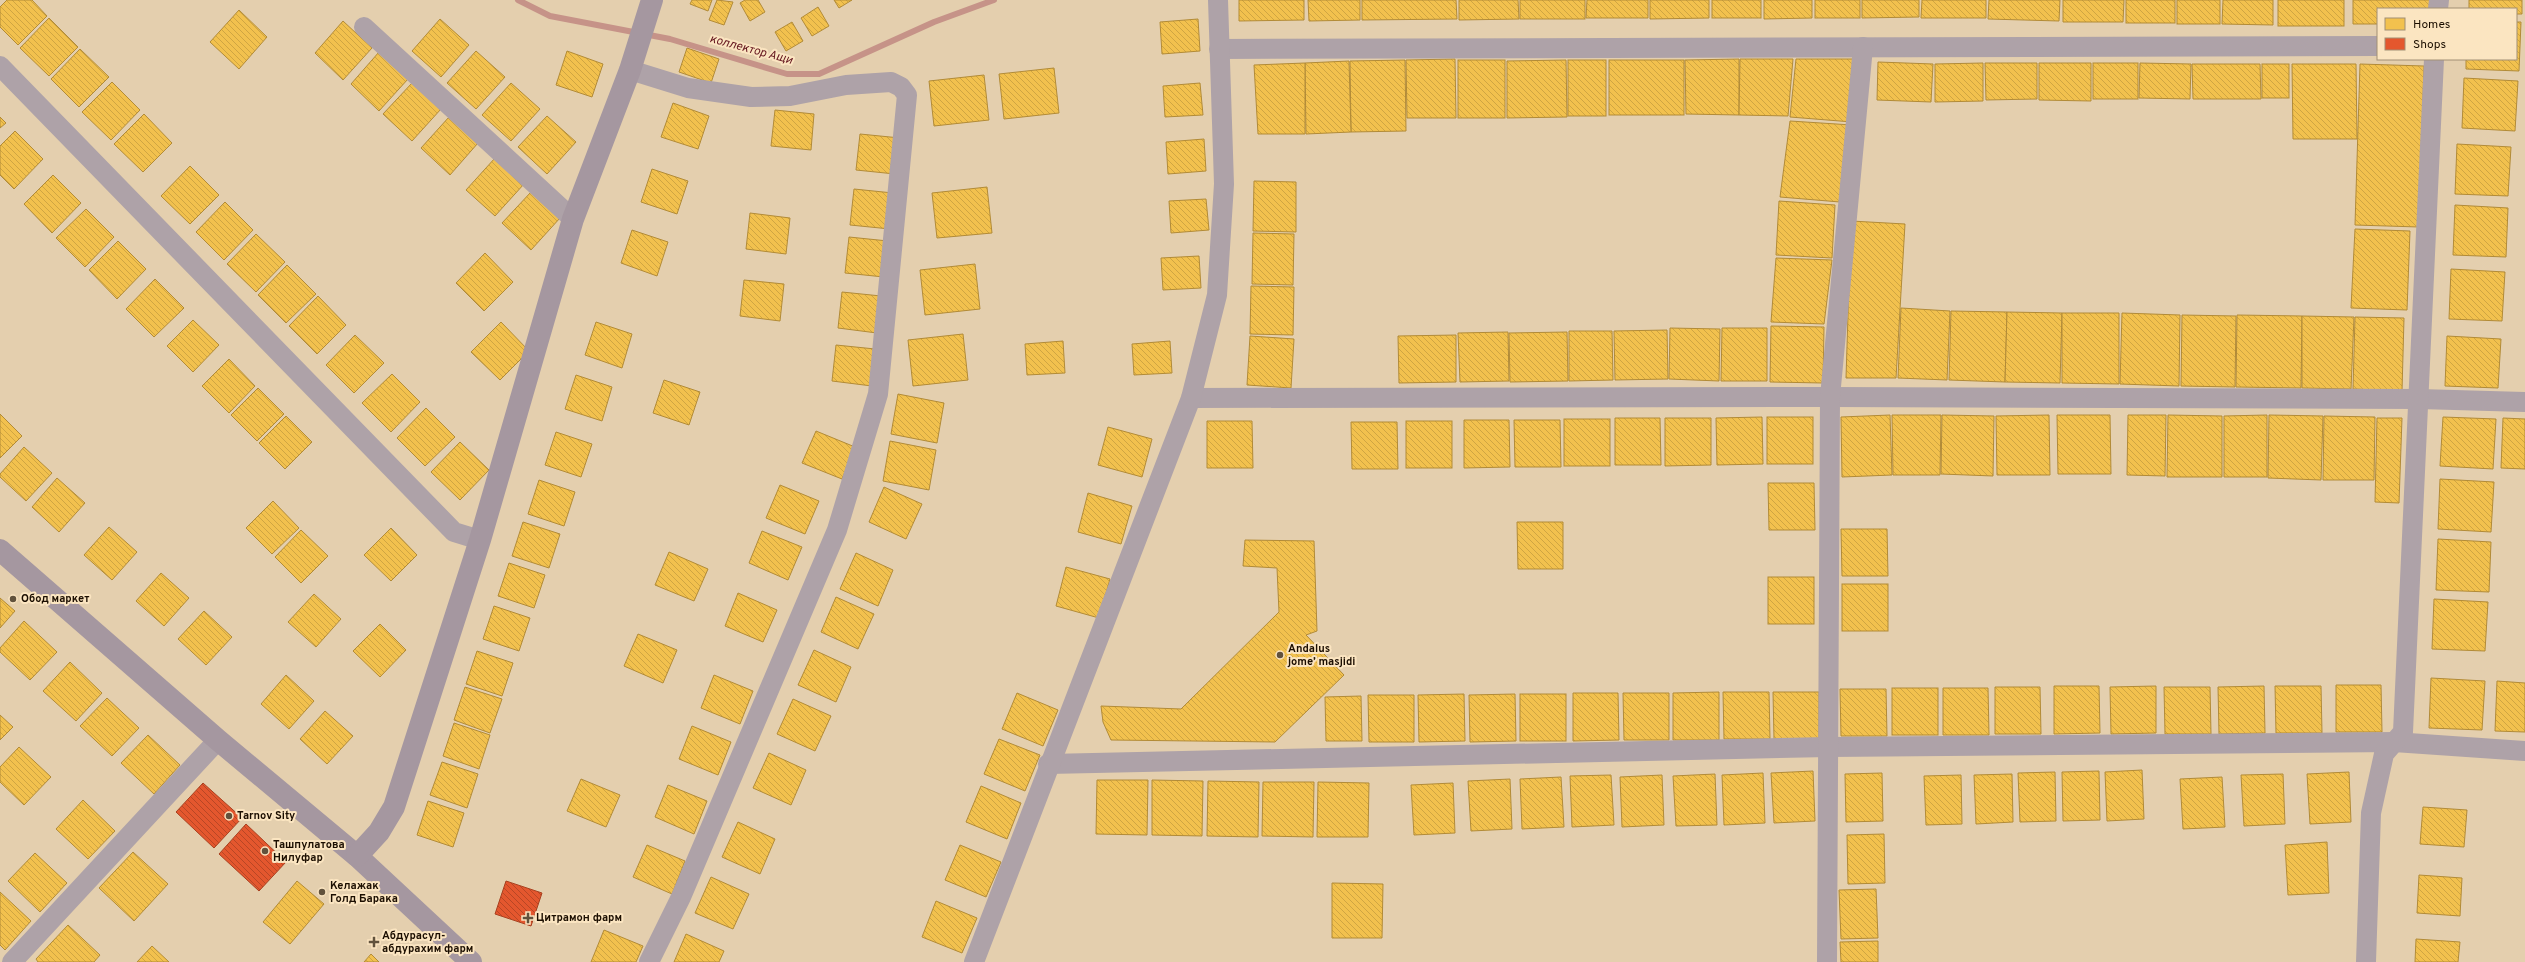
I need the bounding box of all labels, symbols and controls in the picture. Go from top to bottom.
legend [2377,8,2517,60]
text: Homes [2413,17,2450,33]
water label: коллектор Ащи [708,31,794,69]
text: Shops [2413,37,2446,53]
place label: Обод маркет [21,592,89,606]
marker: Обод маркет [8,594,18,604]
place label: Andalus jome’ masjidi [1287,642,1355,669]
marker: Andalus jome’ masjidi [1275,650,1285,660]
place label: Tarnov Sity [237,809,295,823]
marker: Tarnov Sity [224,811,234,821]
place label: Ташпулатова Нилуфар [273,838,345,865]
marker: Ташпулатова Нилуфар [260,846,270,856]
place label: Келажак Голд Барака [330,879,398,906]
marker: Келажак Голд Барака [317,887,327,897]
place label: Цитрамон фарм [536,911,622,925]
marker: Цитрамон фарм [523,913,533,923]
place label: Абдурасул- абдурахим фарм [382,929,473,956]
marker: Абдурасул- абдурахим фарм [369,937,379,947]

